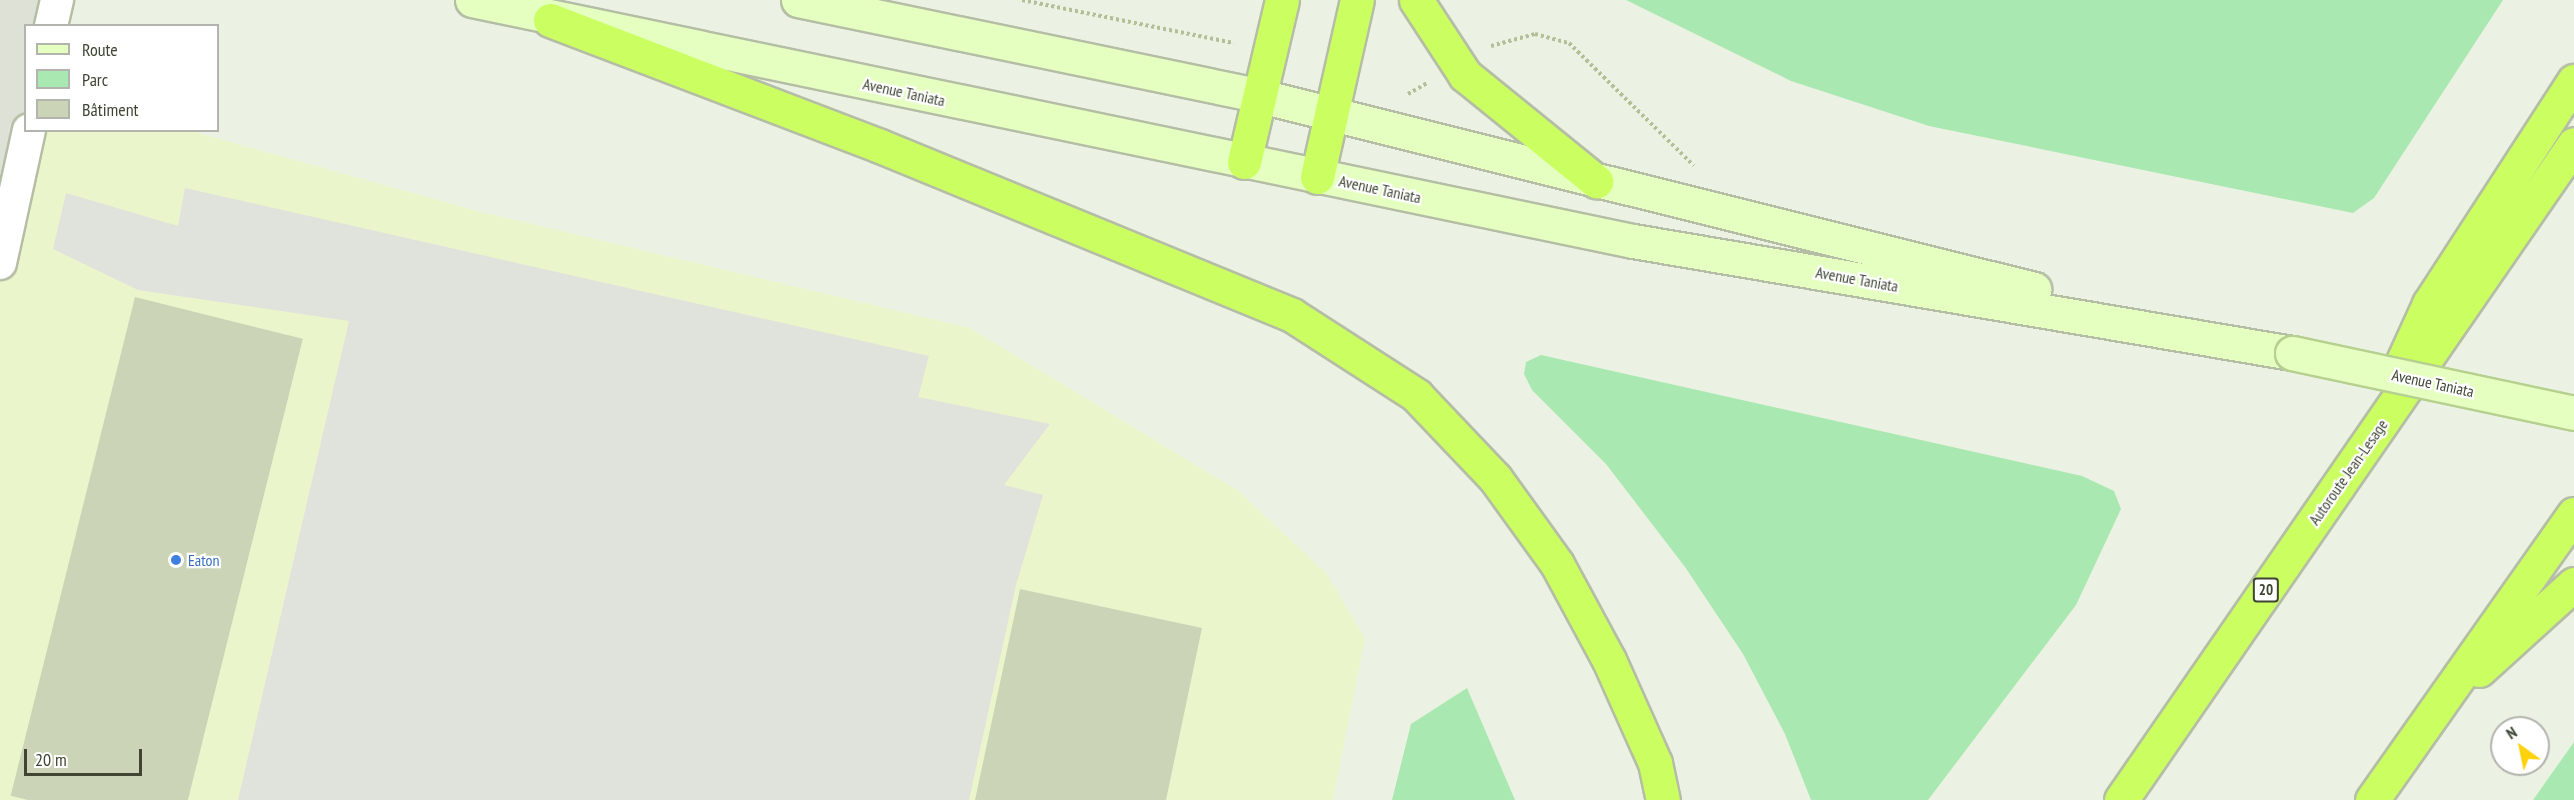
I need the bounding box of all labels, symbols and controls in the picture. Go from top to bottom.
legend [24,24,219,132]
text: Route [82,38,118,61]
text: Parc [82,68,108,91]
street label: Avenue Taniata [861,74,947,110]
text: Bâtiment [82,98,139,121]
street label: Avenue Taniata [1337,171,1423,207]
street label: Avenue Taniata [1814,262,1900,296]
street label: Avenue Taniata [2390,365,2476,401]
street label: Autoroute Jean-Lesage [2304,415,2392,529]
place label: Eaton [188,550,219,570]
marker: Eaton [169,553,183,567]
road number: 20 [2252,578,2280,602]
north arrow [2490,716,2550,776]
text: N [2502,722,2520,743]
scale bar [27,737,146,775]
text: 20 m [35,748,67,771]

